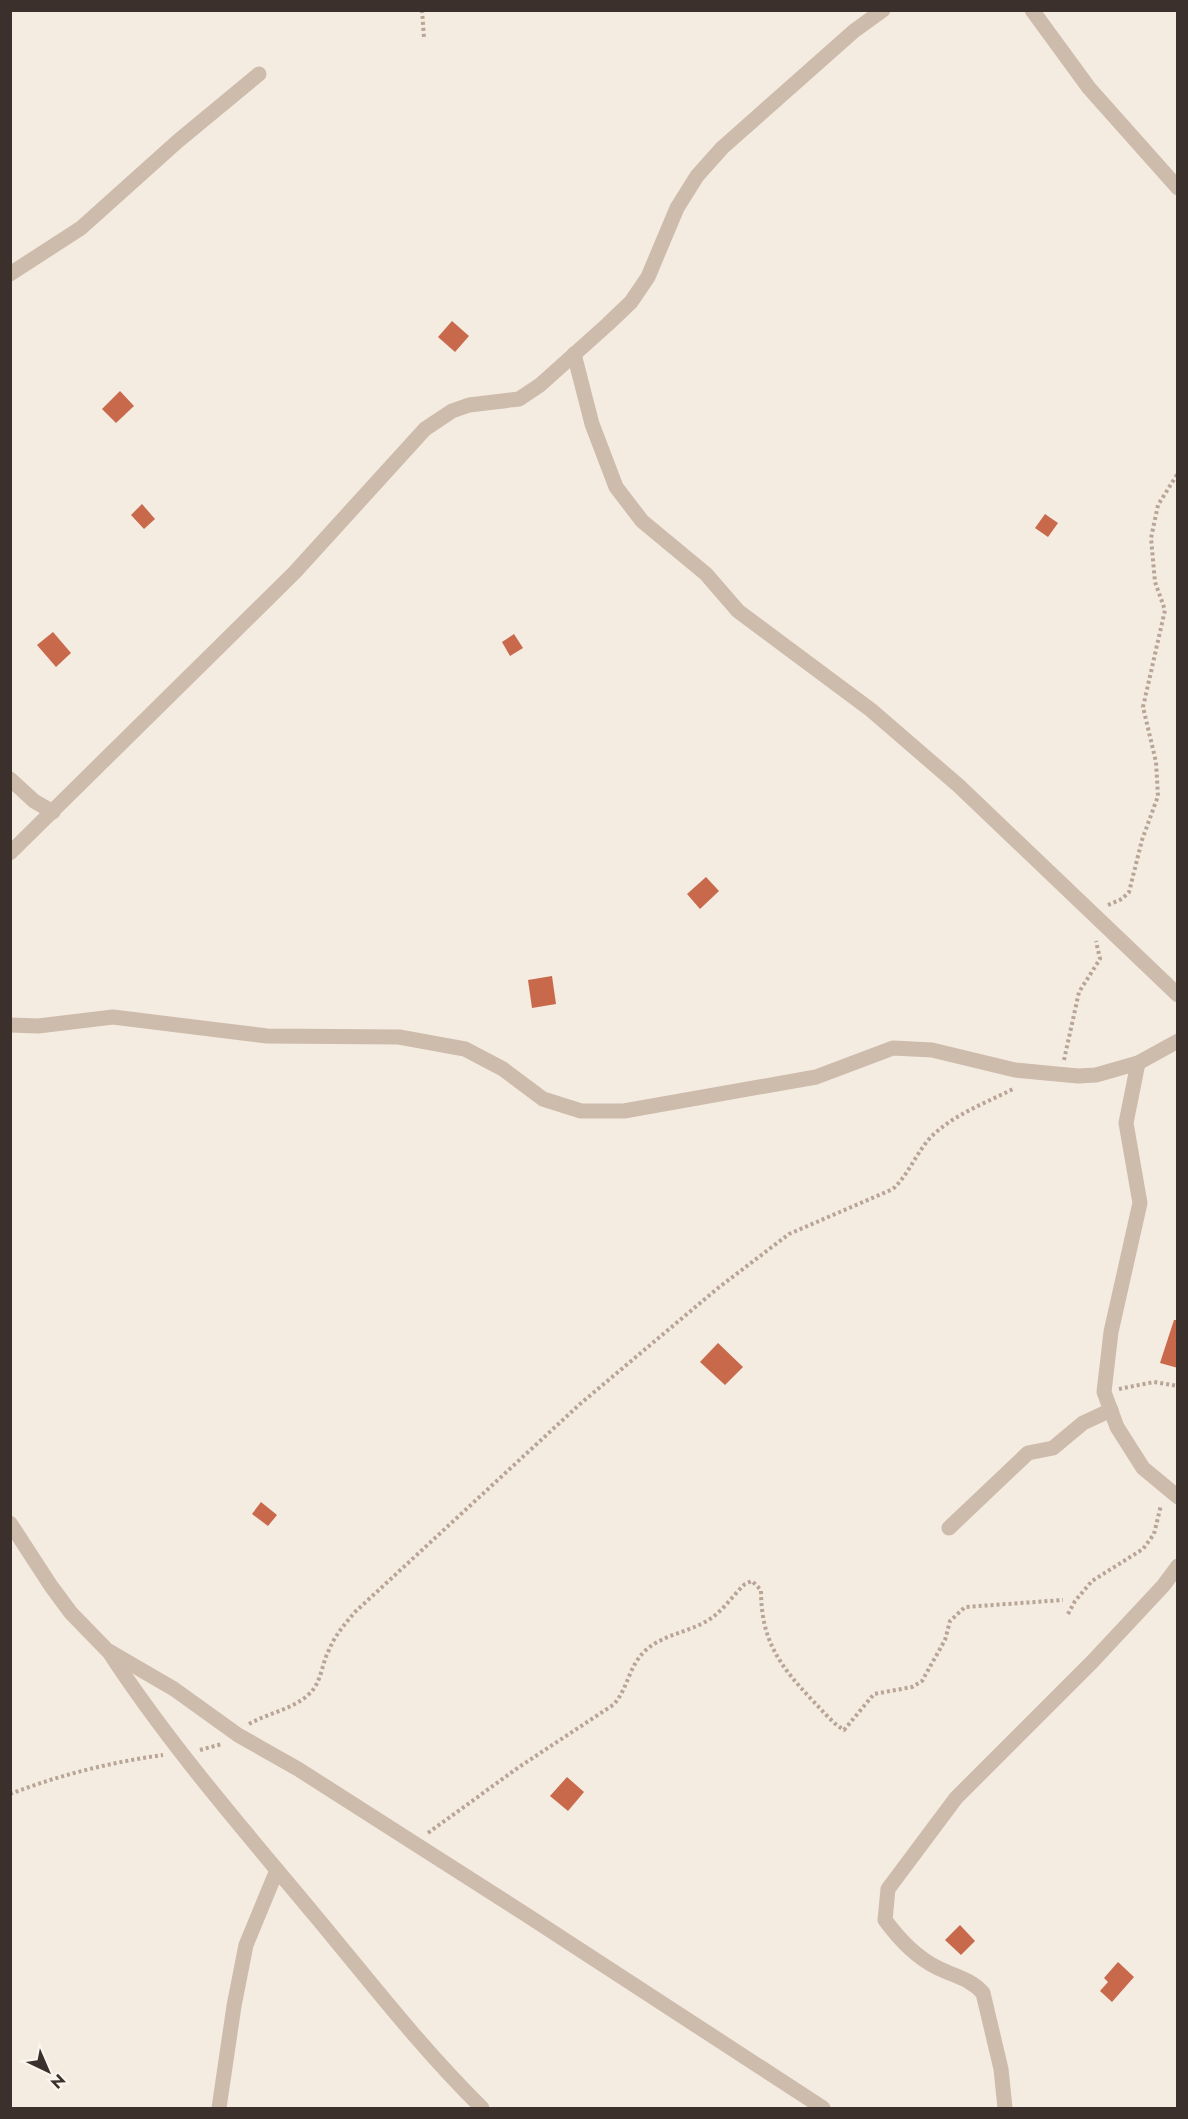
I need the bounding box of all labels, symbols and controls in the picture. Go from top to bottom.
north arrow [18,2041,78,2101]
text: N [46,2069,71,2094]

